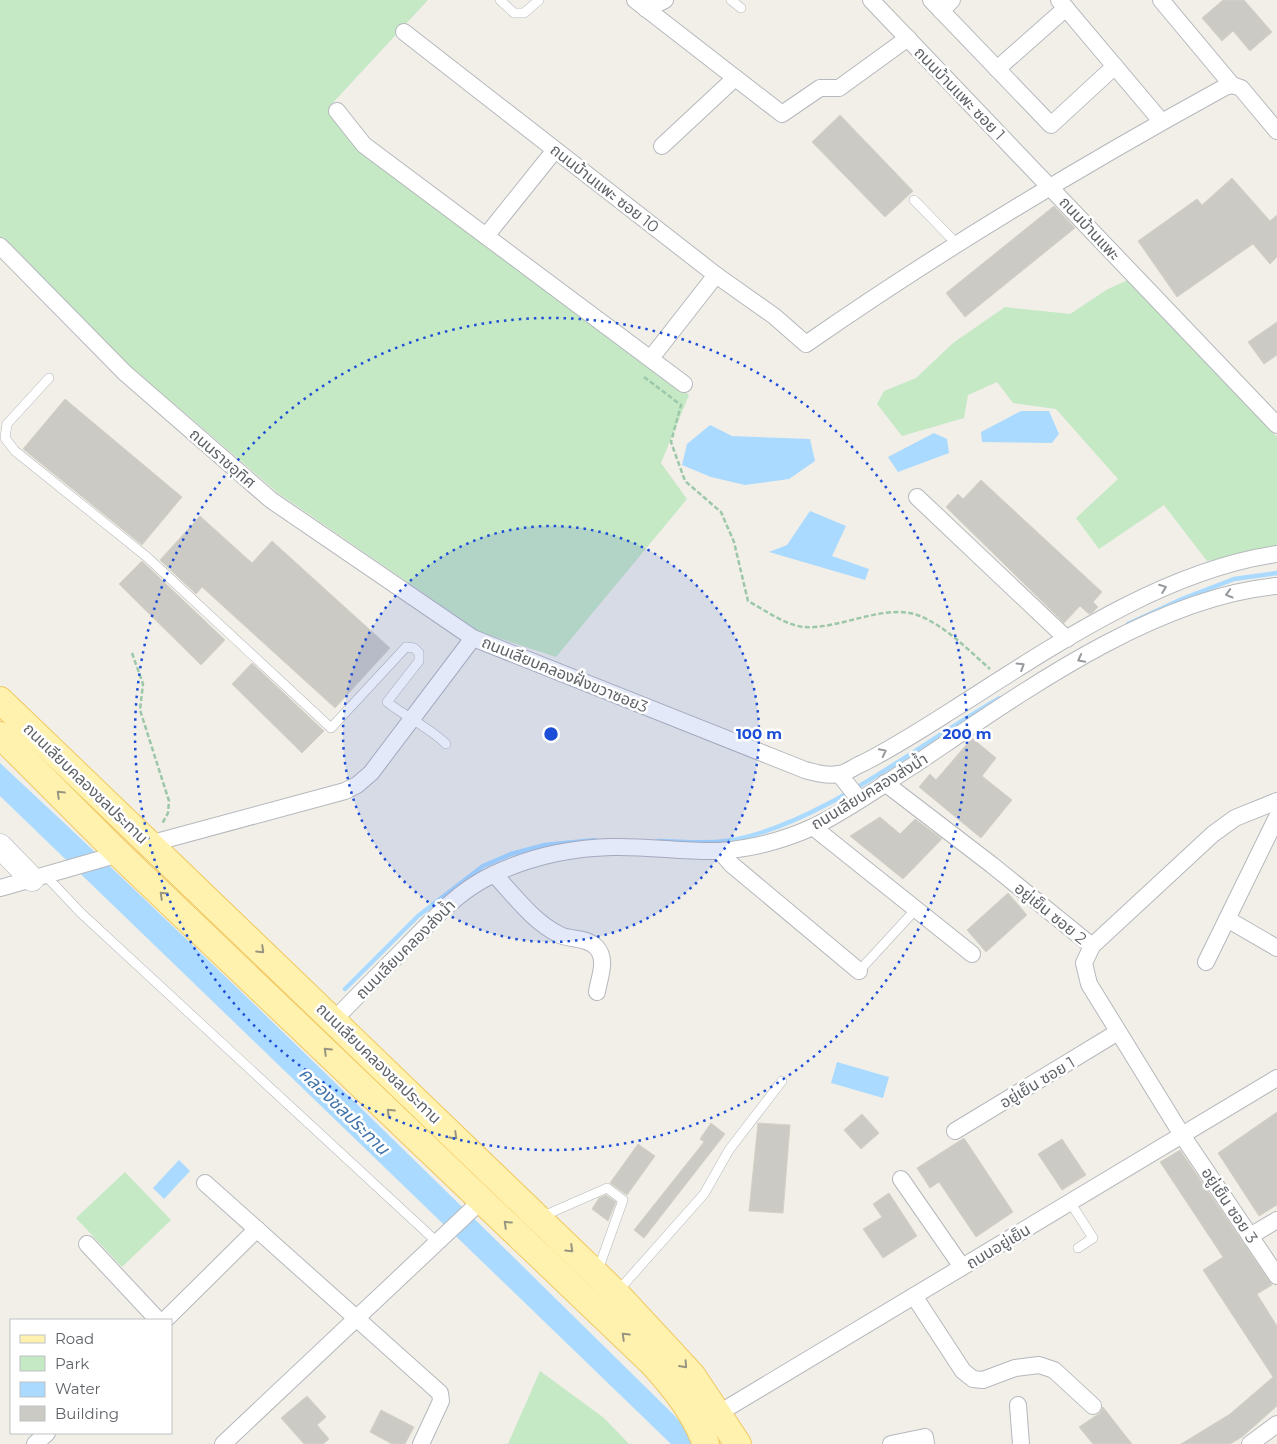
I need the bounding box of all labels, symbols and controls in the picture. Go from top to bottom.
street label: ถนนบ้านแพะ ซอย 1 [910,43,1009,144]
street label: ถนนบ้านแพะ ซอย 10 [546,140,663,237]
street label: ถนนบ้านแพะ [1055,192,1124,264]
street label: ถนนราชอุทิศ [186,425,260,492]
one-way arrow [1158,584,1167,595]
one-way arrow [1226,588,1234,598]
street label: ถนนเลียบคลองฝั่งขวาซอย3 [479,631,651,717]
one-way arrow [1077,652,1086,662]
one-way arrow [1015,663,1024,673]
street label: ถนนเลียบคลองชลประทาน [19,719,152,848]
text: 100 m [736,724,782,743]
text: 200 m [942,724,992,743]
centre of rings [542,725,560,743]
street label: ถนนเลียบคลองส่งน้ำ [806,747,931,834]
one-way arrow [878,748,887,759]
one-way arrow [57,791,66,800]
street label: อยู่เย็น ซอย 2 [1011,879,1091,948]
one-way arrow [159,892,168,901]
street label: ถนนเลียบคลองส่งน้ำ [350,894,459,1003]
one-way arrow [255,944,264,953]
street label: ถนนเลียบคลองชลประทาน [313,999,445,1127]
one-way arrow [323,1048,332,1057]
street label: อยู่เย็น ซอย 1 [996,1053,1078,1112]
water label: คลองชลประทาน [295,1063,393,1159]
one-way arrow [387,1109,396,1118]
one-way arrow [448,1130,457,1139]
street label: อยู่เย็น ซอย 3 [1197,1164,1262,1247]
street label: ถนนอยู่เย็น [963,1220,1034,1273]
one-way arrow [504,1221,513,1230]
one-way arrow [565,1243,574,1252]
legend [10,1319,172,1434]
text: Road [55,1329,94,1348]
one-way arrow [621,1333,630,1342]
text: Park [55,1354,89,1373]
one-way arrow [678,1360,687,1369]
text: Water [55,1379,101,1398]
text: Building [55,1404,119,1423]

